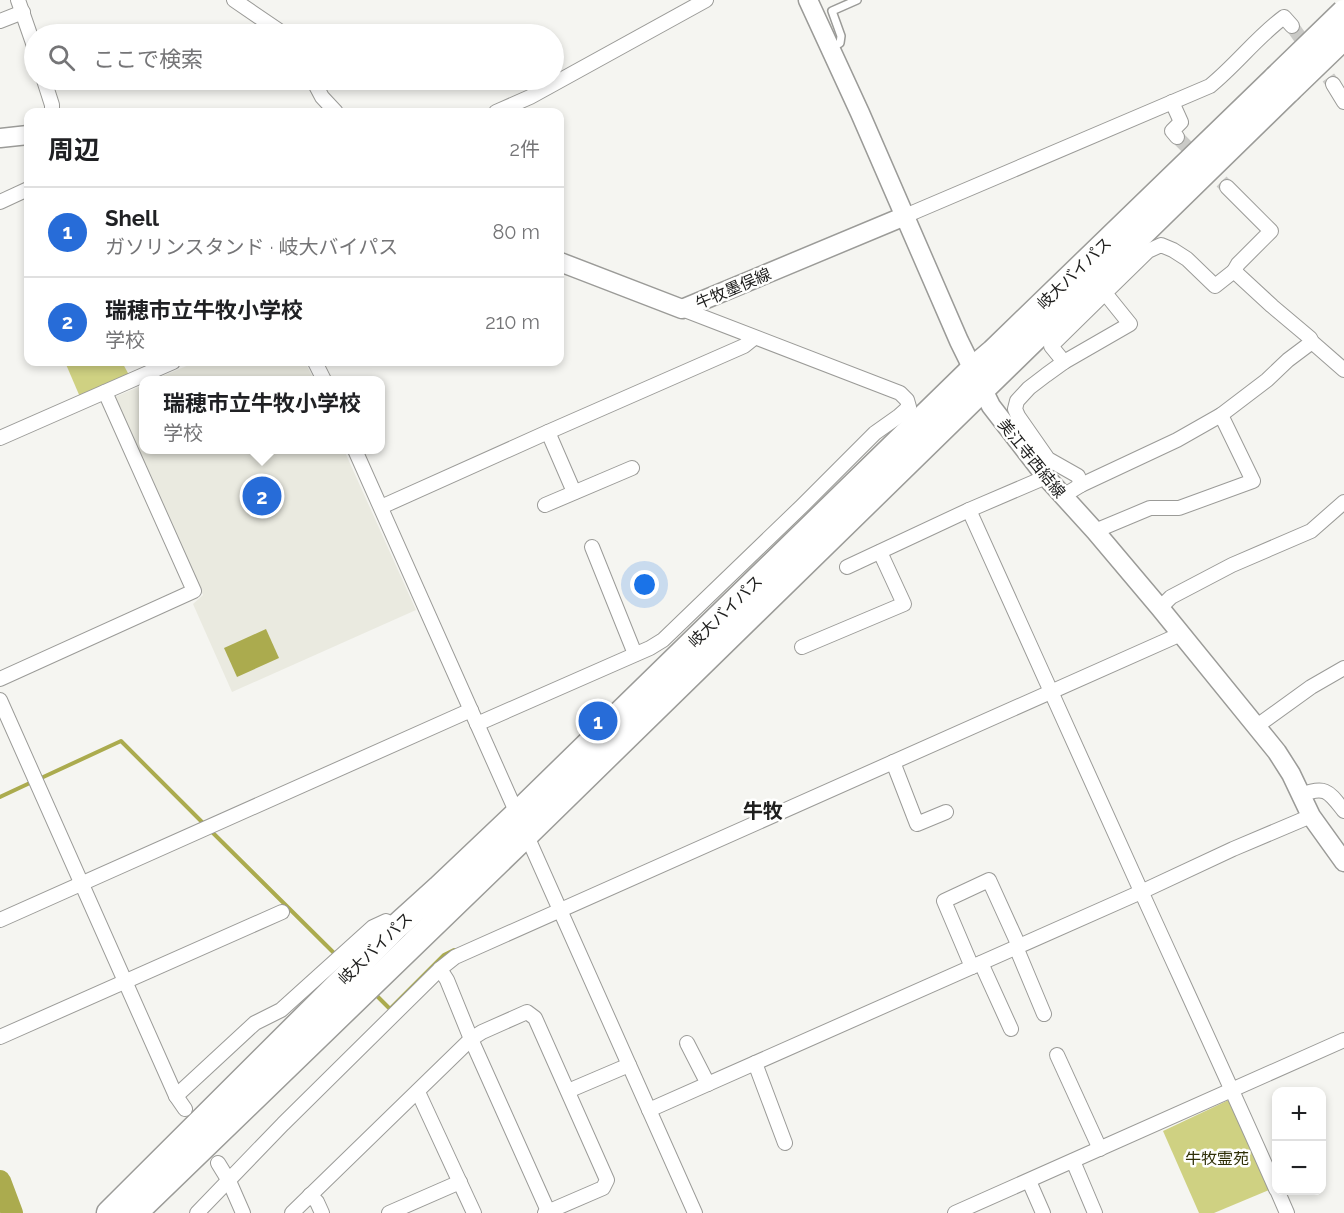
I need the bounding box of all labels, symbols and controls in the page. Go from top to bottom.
search box [24,24,564,90]
icon: search [45,41,78,74]
text: ここで検索 [93,46,203,72]
text: 周辺 [48,135,100,165]
text: 2件 [510,137,540,161]
text: Shell [105,205,159,231]
text: 1 [63,220,72,244]
text: 80 m [492,220,540,244]
street label: 岐大バイパス [1033,233,1115,313]
text: ガソリンスタンド · 岐大バイパス [105,235,398,259]
street label: 牛牧墨俣線 [693,264,774,313]
text: 瑞穂市立牛牧小学校 [105,297,303,323]
text: 2 [62,310,73,334]
text: 210 m [485,310,540,334]
text: 学校 [105,328,145,352]
popup [139,376,385,454]
text: 瑞穂市立牛牧小学校 [163,390,361,416]
street label: 美江寺西結線 [994,415,1069,502]
text: 学校 [163,421,203,445]
pin: 2 [242,474,282,518]
your location [630,570,659,599]
street label: 岐大バイパス [684,571,766,651]
pin: 1 [578,698,618,744]
district label: 牛牧 [743,799,783,823]
street label: 岐大バイパス [334,908,416,988]
map controls [1272,1087,1326,1195]
button: + [1272,1087,1326,1141]
button: − [1272,1141,1326,1195]
park label: 牛牧霊苑 [1185,1149,1249,1168]

